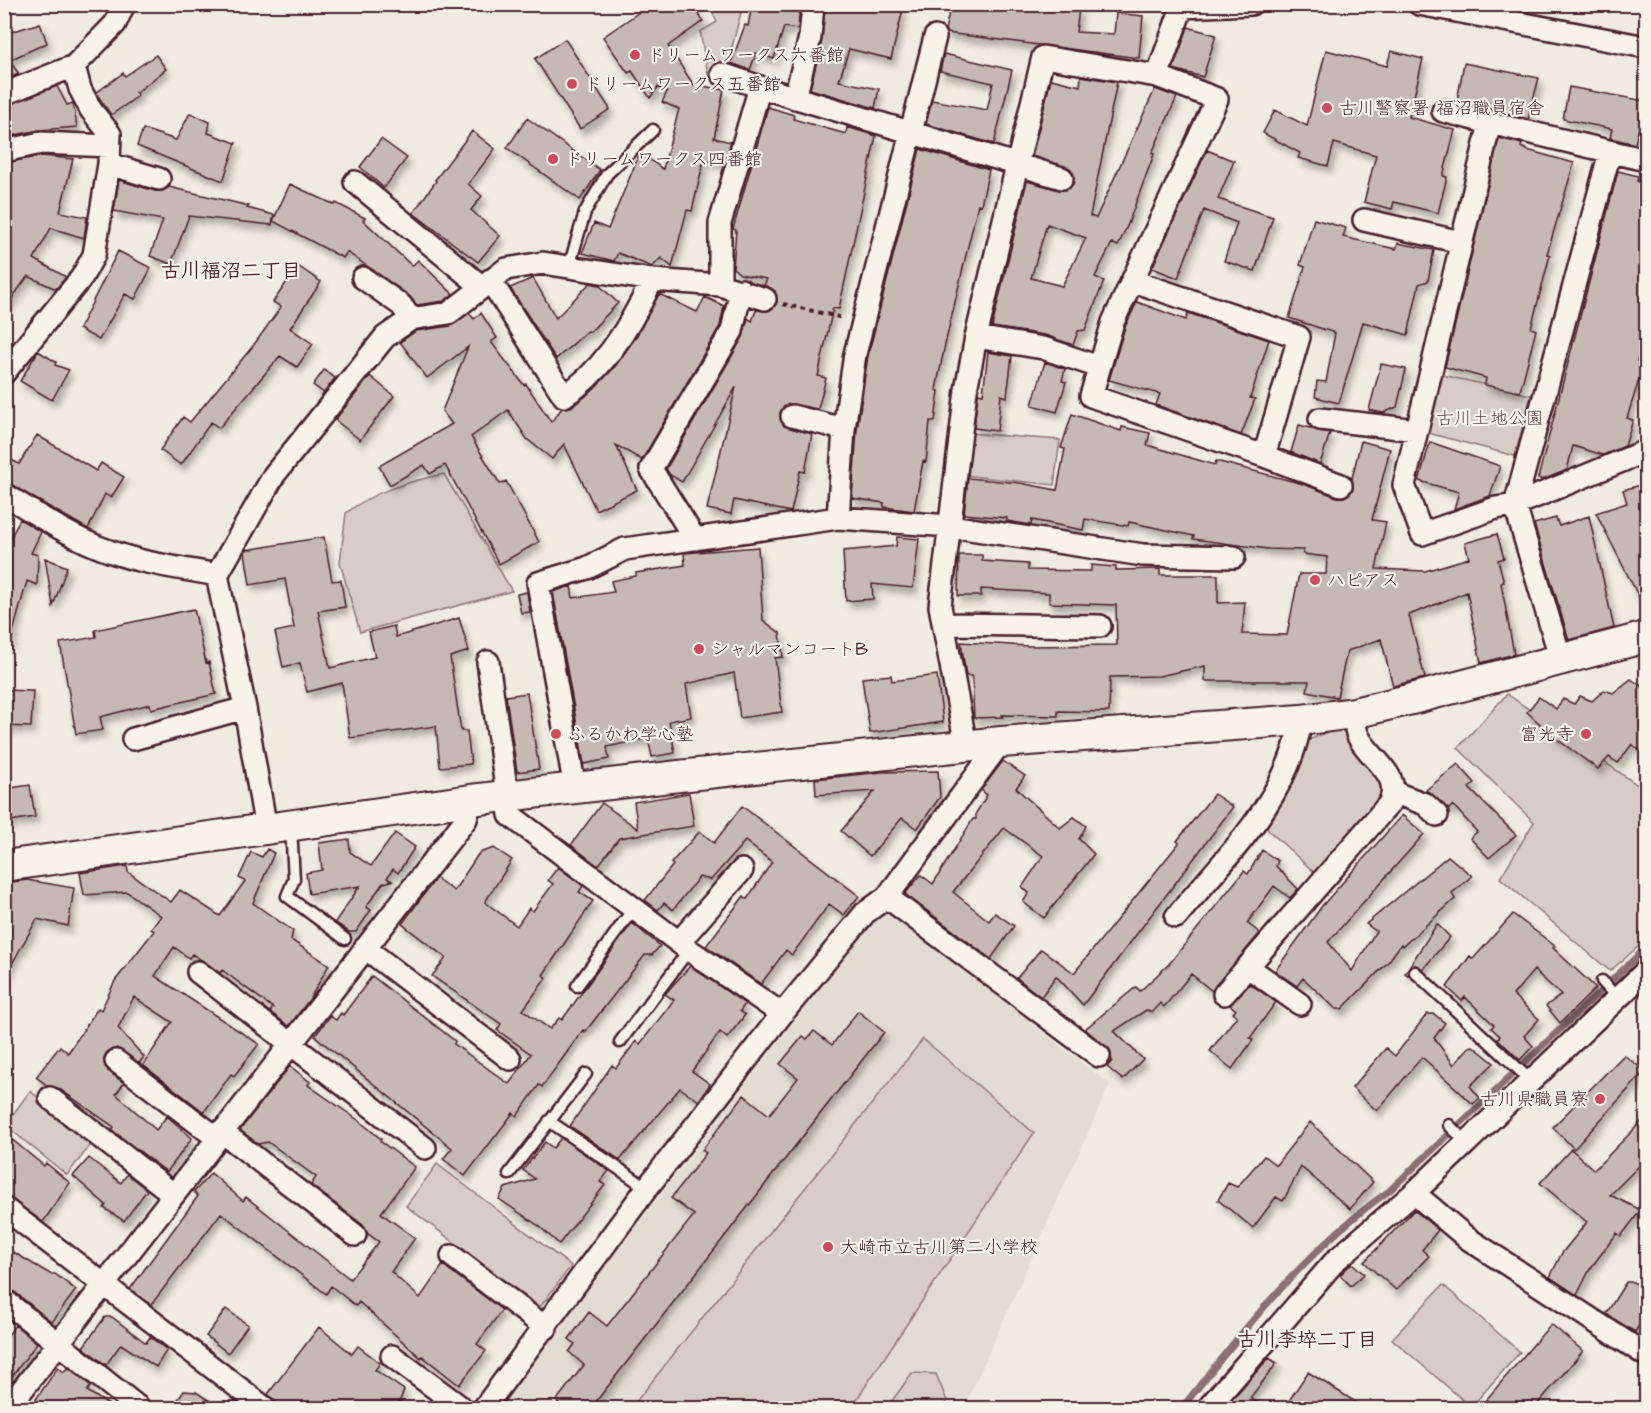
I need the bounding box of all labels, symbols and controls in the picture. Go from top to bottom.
place label: ドリームワークス六番館 [647,43,844,68]
marker: ドリームワークス六番館 [628,48,642,62]
place label: ドリームワークス五番館 [584,72,781,97]
marker: ドリームワークス五番館 [565,77,579,91]
place label: 古川警察署 福沼職員宿舎 [1339,96,1544,121]
marker: 古川警察署 福沼職員宿舎 [1320,101,1334,115]
place label: ドリームワークス四番館 [565,147,762,172]
marker: ドリームワークス四番館 [546,152,560,166]
district label: 古川福沼二丁目 [161,257,301,285]
park label: 古川土地公園 [1436,406,1544,431]
place label: ハピアス [1327,568,1399,593]
marker: ハピアス [1308,573,1322,587]
place label: シャルマンコートB [711,637,868,662]
marker: シャルマンコートB [692,642,706,656]
place label: ふるかわ学心塾 [568,722,694,747]
place label: 富光寺 [1520,722,1574,747]
marker: ふるかわ学心塾 [549,727,563,741]
marker: 富光寺 [1579,727,1593,741]
place label: 古川県職員寮 [1480,1087,1588,1112]
marker: 古川県職員寮 [1593,1092,1607,1106]
place label: 大崎市立古川第二小学校 [840,1235,1038,1260]
marker: 大崎市立古川第二小学校 [821,1240,835,1254]
district label: 古川李埣二丁目 [1237,1326,1377,1354]

